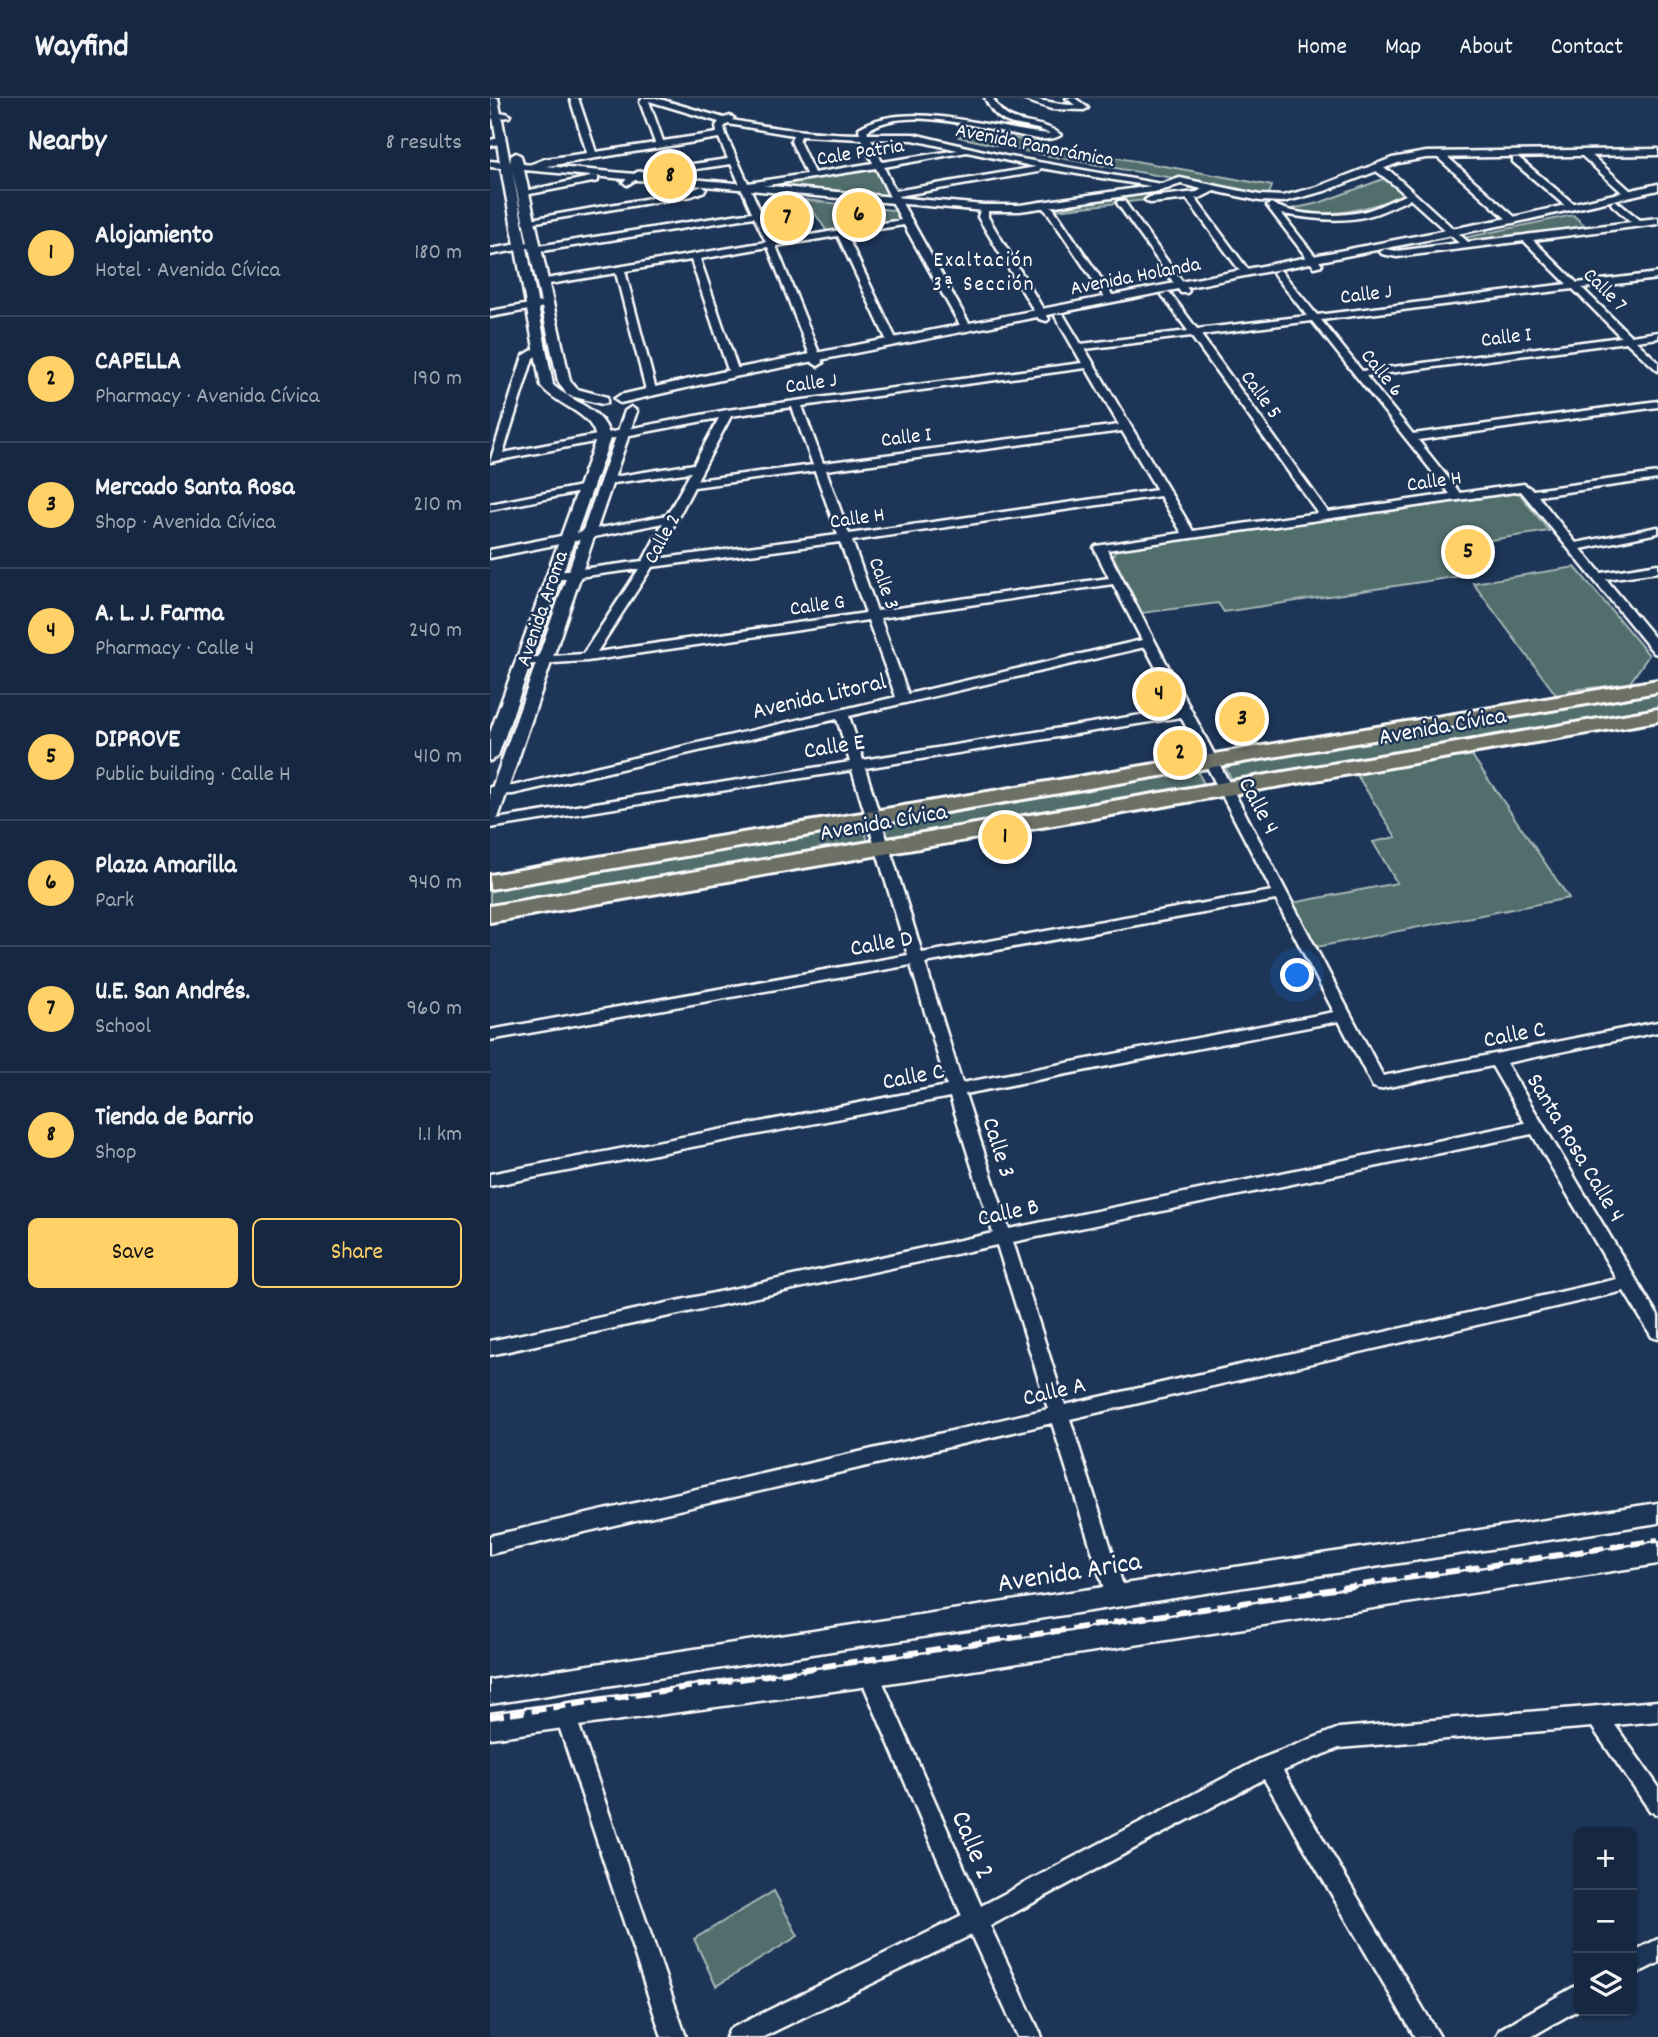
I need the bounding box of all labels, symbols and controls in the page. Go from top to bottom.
text: Wayfind [35,25,129,72]
text: Home [1297,31,1347,65]
text: Map [1385,31,1421,65]
text: About [1459,31,1513,65]
text: Contact [1551,31,1623,65]
street label: Avenida Panorámica [953,117,1117,177]
text: Nearby [28,122,106,165]
text: 8 results [386,127,462,160]
street label: Cale Patria [815,132,907,176]
pin: 8 [647,150,693,202]
pin: 6 [836,189,882,241]
pin: 7 [764,192,810,244]
text: Alojamiento [95,218,213,255]
text: 1 [48,237,54,270]
text: 180 m [414,237,462,270]
district label: Exaltación 3ª Sección [932,247,1036,301]
street label: Avenida Holanda [1068,250,1204,305]
text: Hotel · Avenida Cívica [95,255,280,288]
street label: Calle 7 [1575,262,1633,320]
street label: Calle J [1339,278,1394,314]
street label: Calle I [1479,321,1534,357]
street label: Calle 6 [1352,343,1409,405]
text: CAPELLA [95,344,181,381]
text: 2 [46,363,56,396]
text: 190 m [413,363,462,396]
street label: Calle 5 [1232,365,1288,426]
street label: Calle J [784,367,839,403]
text: Pharmacy · Avenida Cívica [95,381,320,414]
street label: Calle I [879,421,934,457]
street label: Calle H [1405,464,1464,502]
text: Mercado Santa Rosa [95,470,294,507]
text: 3 [46,489,56,522]
text: 210 m [413,489,462,522]
street label: Calle H [828,501,887,539]
text: Shop · Avenida Cívica [95,507,276,540]
street label: Calle 2 [638,509,690,570]
pin: 5 [1445,526,1491,578]
street label: Avenida Aroma [510,546,578,671]
street label: Calle 3 [859,554,905,614]
street label: Calle G [788,588,847,626]
text: A. L. J. Farma [95,596,224,633]
text: 4 [46,615,56,648]
text: 240 m [409,615,462,648]
text: Pharmacy · Calle 4 [95,633,254,666]
street label: Avenida Litoral [749,666,890,730]
pin: 4 [1136,668,1182,720]
pin: 3 [1219,693,1265,745]
street label: Avenida Cívica [1376,700,1510,756]
text: DIPROVE [95,722,180,759]
street label: Calle E [801,726,868,770]
pin: 2 [1157,727,1203,779]
text: 5 [46,741,56,774]
text: 410 m [414,741,462,774]
text: Public building · Calle H [95,759,291,792]
street label: Calle 4 [1228,772,1287,841]
street label: Avenida Cívica [817,796,951,852]
pin: 1 [982,811,1028,863]
text: Plaza Amarilla [95,848,236,885]
text: 6 [45,867,57,900]
text: 940 m [408,867,462,900]
text: Park [95,885,134,918]
street label: Calle D [848,923,915,967]
your location [1280,958,1314,992]
text: U.E. San Andrés. [95,974,250,1011]
text: 7 [47,993,55,1026]
text: 960 m [407,993,462,1026]
text: School [95,1011,151,1044]
street label: Calle C [1481,1013,1549,1059]
street label: Calle C [880,1055,948,1101]
street label: Santa Rosa Calle 4 [1517,1068,1632,1229]
text: Tienda de Barrio [95,1100,254,1137]
street label: Calle 3 [972,1114,1023,1182]
text: 8 [46,1119,56,1152]
text: 1.1 km [418,1119,462,1152]
text: Shop [95,1137,137,1170]
street label: Calle B [975,1191,1042,1237]
button: Save [28,1218,238,1288]
button: Share [252,1218,462,1288]
street label: Calle A [1020,1369,1090,1417]
street label: Avenida Arica [995,1544,1145,1606]
street label: Calle 2 [938,1805,1003,1887]
map controls [1574,1827,1637,2016]
button: + [1574,1827,1637,1890]
button: − [1574,1890,1637,1953]
button: layers [1574,1953,1637,2016]

